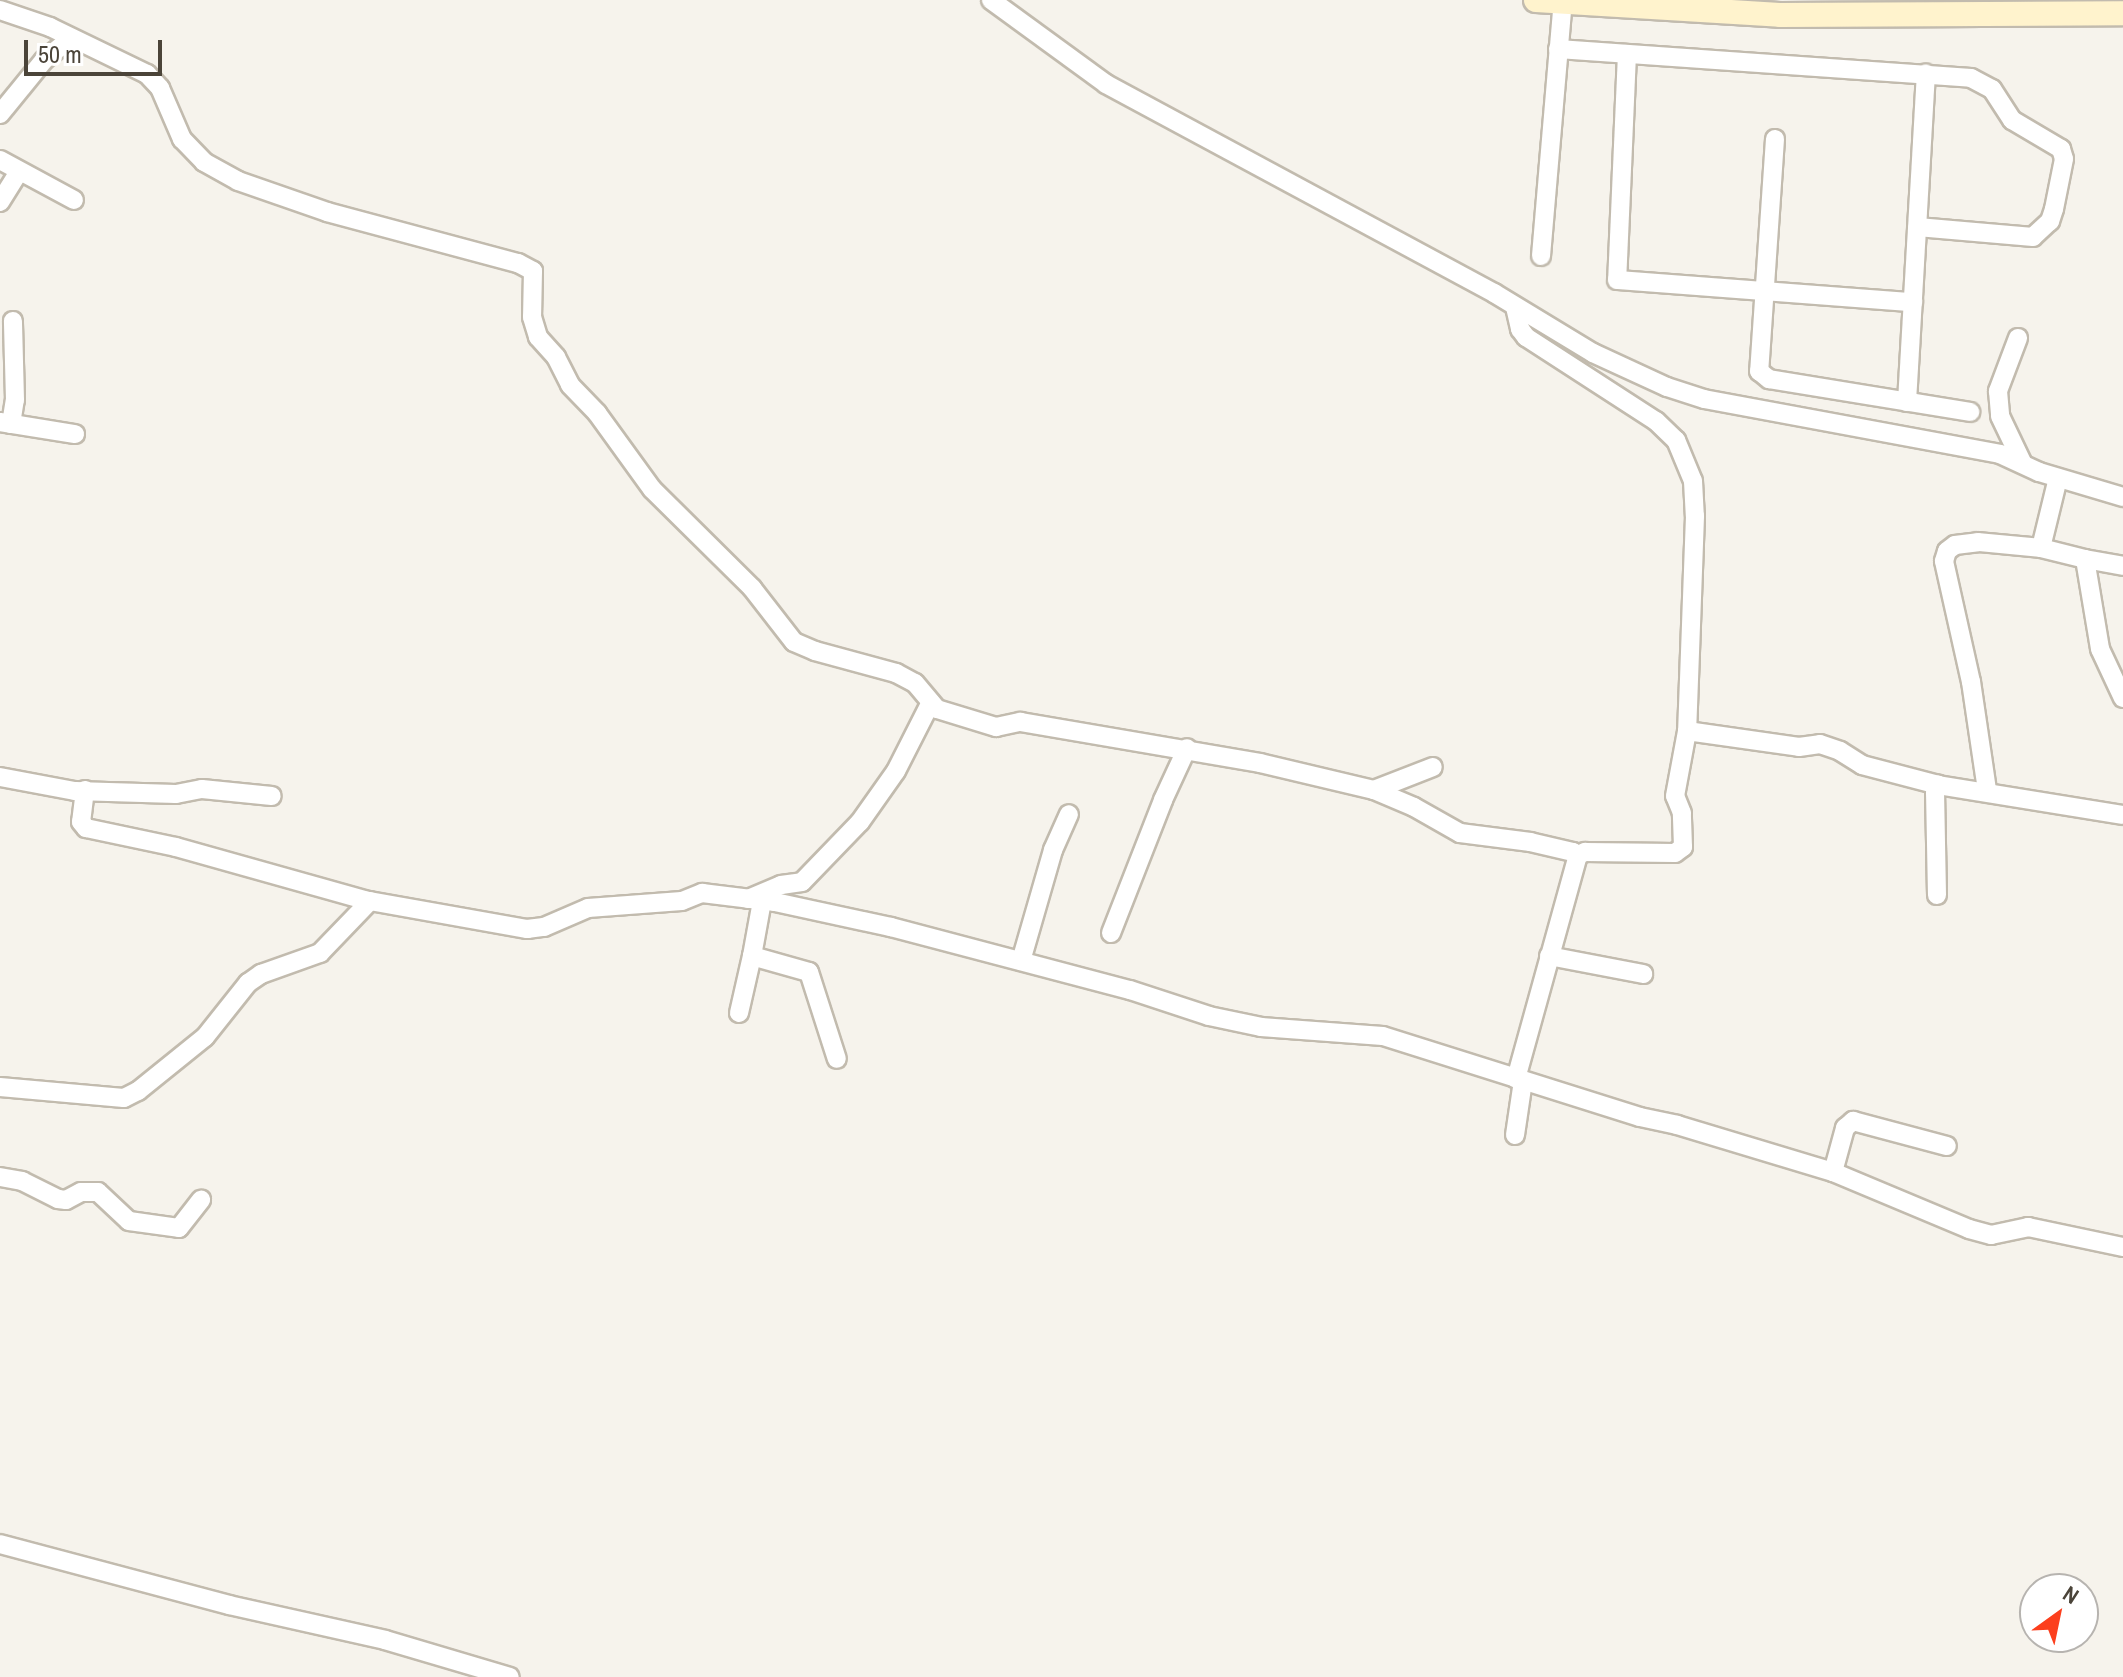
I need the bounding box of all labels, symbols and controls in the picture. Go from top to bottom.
scale bar [28,24,166,74]
text: 50 m [38,38,82,70]
north arrow [2019,1573,2099,1653]
text: N [2057,1578,2085,1611]

